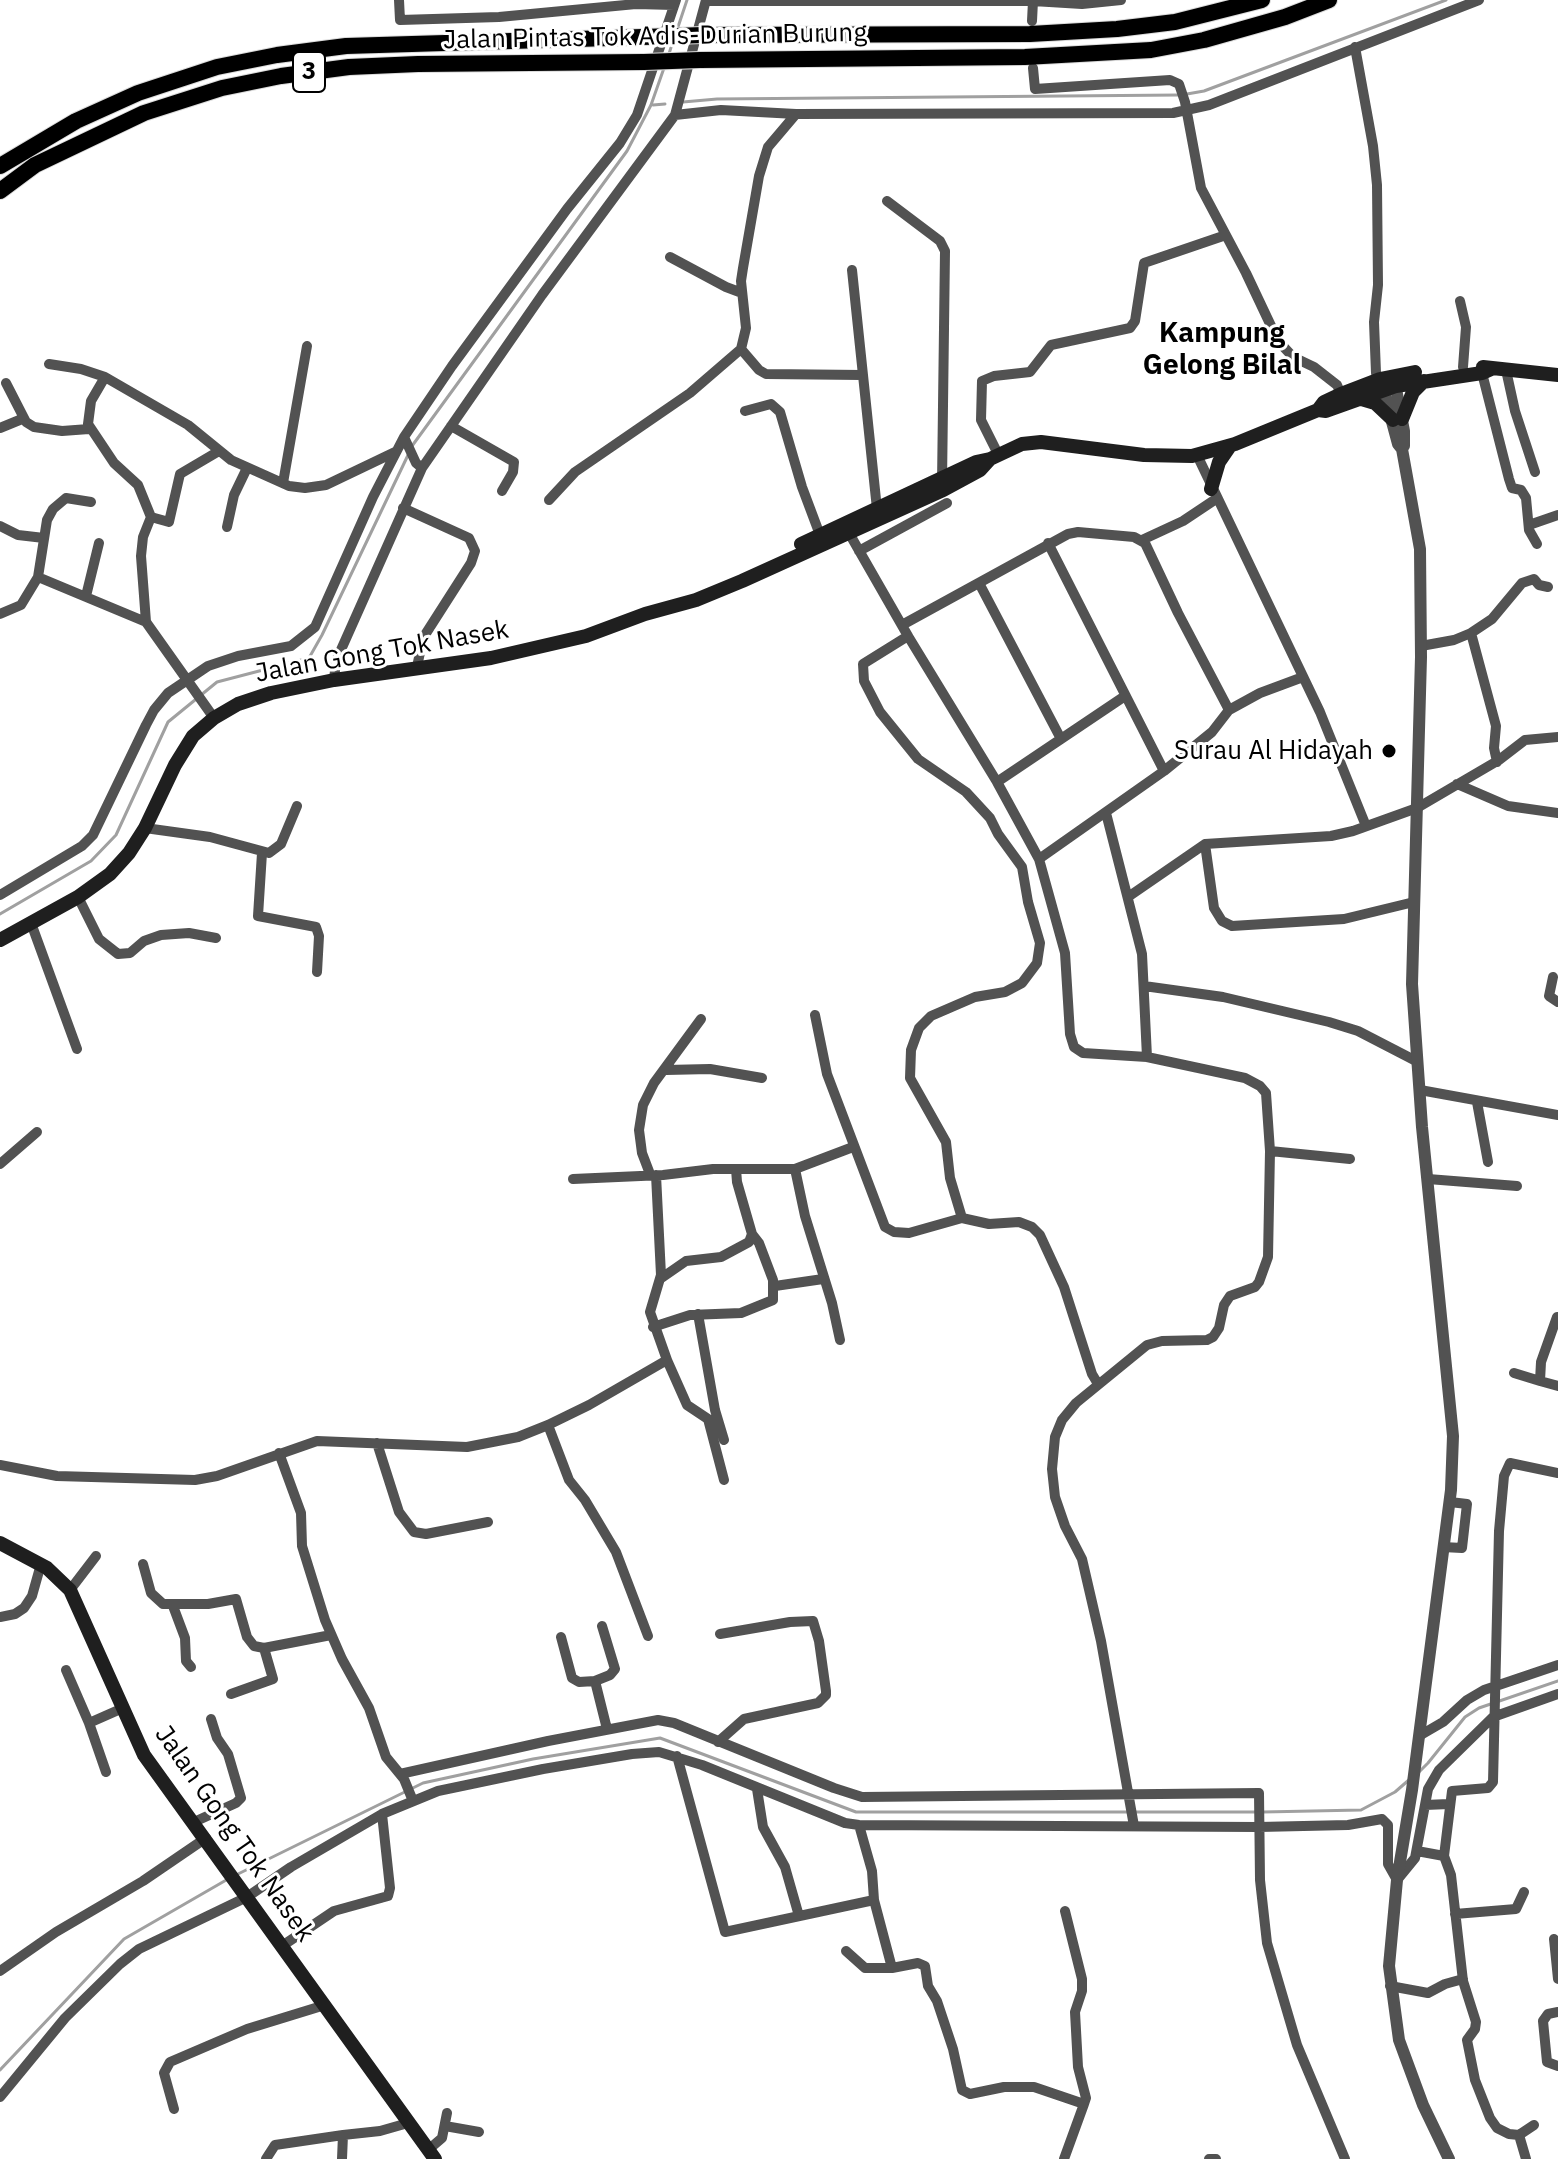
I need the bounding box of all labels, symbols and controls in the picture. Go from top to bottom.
street label: Jalan Pintas Tok Adis-Durian Burung [443,18,867,56]
road number: 3 [293,52,325,92]
district label: Kampung Gelong Bilal [1143,317,1301,383]
street label: Jalan Gong Tok Nasek [253,614,511,690]
place label: Surau Al Hidayah [1174,735,1373,767]
marker: Surau Al Hidayah [1380,742,1398,760]
street label: Jalan Gong Tok Nasek [148,1720,320,1948]

